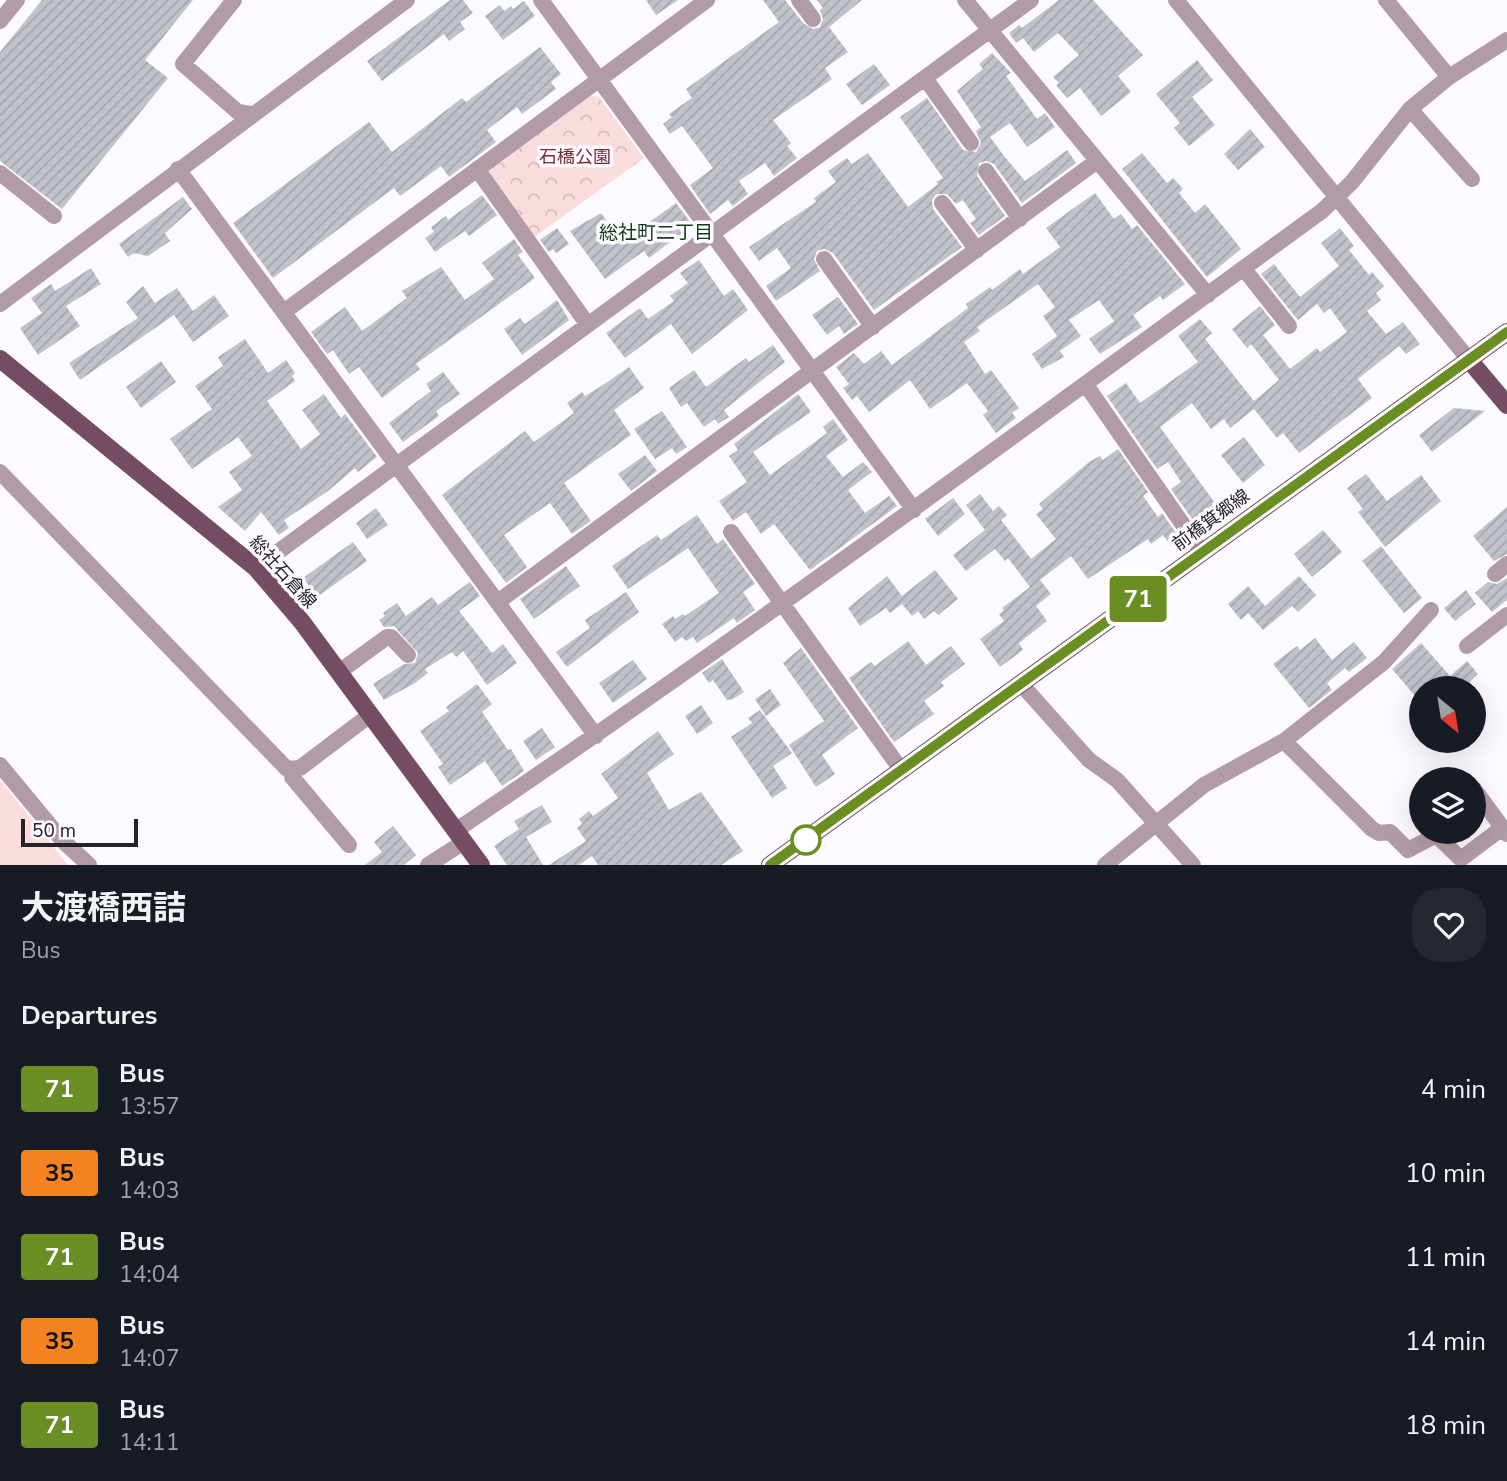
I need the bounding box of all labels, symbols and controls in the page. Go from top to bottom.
park label: 石橋公園 [539,145,611,169]
district label: 総社町二丁目 [599,220,713,246]
street label: 前橋箕郷線 [1168,484,1254,556]
street label: 総社石倉線 [244,531,322,613]
line badge: 71 [1106,576,1170,622]
text: 71 [1124,583,1152,615]
north arrow [1409,676,1486,752]
map controls [1409,676,1486,844]
button: layers [1409,767,1486,844]
scale bar [21,816,138,848]
text: 50 m [32,818,76,844]
unlabelled marker [791,825,821,855]
text: 大渡橋西詰 [21,886,186,931]
button: heart [1412,888,1486,962]
text: Bus [21,935,61,966]
text: Departures [21,998,157,1033]
text: Bus [119,1056,165,1091]
text: 4 min [1421,1072,1486,1107]
text: 71 [45,1073,74,1105]
text: 13:57 [119,1091,179,1122]
text: Bus [119,1140,165,1175]
text: 10 min [1405,1156,1486,1191]
text: 35 [45,1157,74,1189]
text: 14:03 [119,1175,179,1206]
text: Bus [119,1224,165,1259]
text: 11 min [1405,1240,1486,1275]
text: 71 [45,1241,74,1273]
text: 14:04 [119,1259,179,1290]
text: Bus [119,1308,165,1343]
text: 14 min [1405,1324,1486,1359]
text: 35 [45,1325,74,1357]
text: 14:07 [119,1343,179,1374]
text: Bus [119,1392,165,1427]
text: 18 min [1405,1408,1486,1443]
text: 71 [45,1409,74,1441]
text: 14:11 [119,1427,179,1458]

